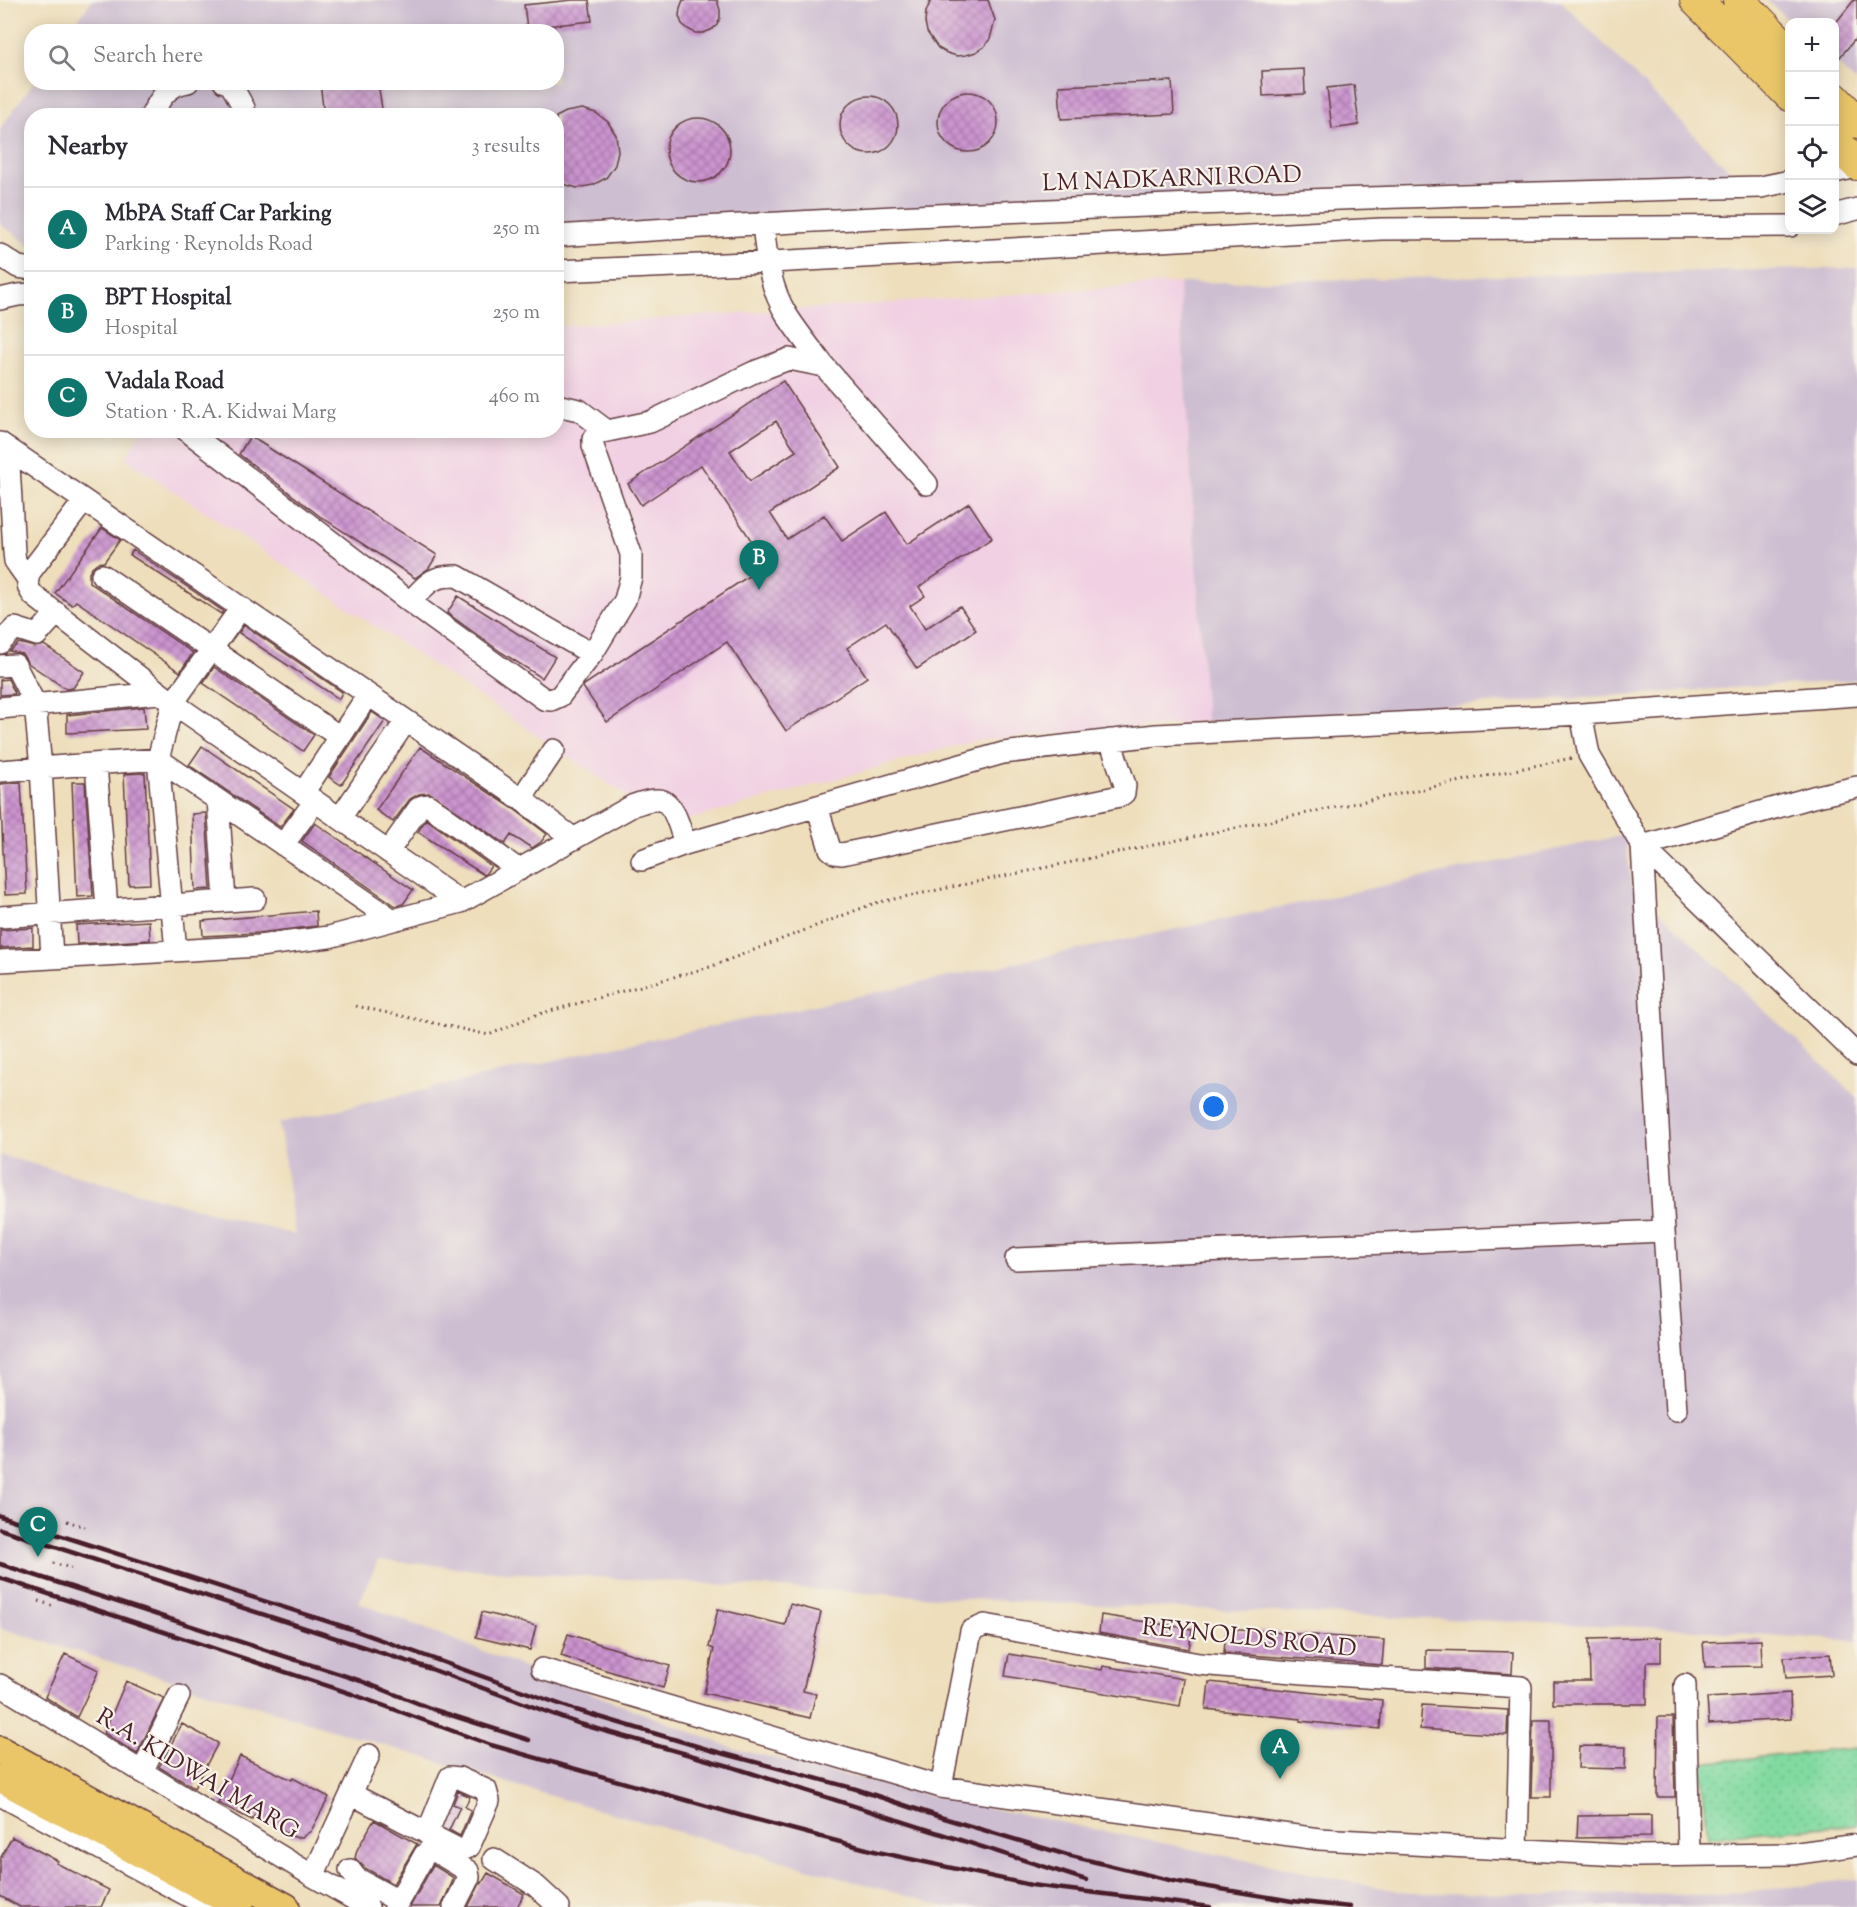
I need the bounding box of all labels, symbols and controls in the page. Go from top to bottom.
map controls [1785,18,1839,234]
button: + [1785,18,1839,72]
search box [24,24,564,90]
icon: search [45,41,78,74]
text: Search here [93,41,203,73]
button: − [1785,72,1839,126]
button: locate [1785,126,1839,180]
text: Nearby [48,129,128,166]
text: 3 results [471,133,540,162]
street label: LM NADKARNI ROAD [1042,158,1302,202]
button: layers [1785,180,1839,234]
text: MbPA Staff Car Parking [105,199,331,231]
text: A [59,215,76,244]
text: 250 m [492,215,540,244]
text: Parking · Reynolds Road [105,231,313,260]
text: BPT Hospital [105,283,232,315]
text: B [61,299,74,328]
text: 250 m [492,299,540,328]
text: Hospital [105,315,178,344]
text: Vadala Road [105,367,224,399]
text: C [59,383,76,412]
text: 460 m [489,383,540,412]
text: Station · R.A. Kidwai Marg [105,399,336,428]
pin: B [740,540,778,590]
your location [1199,1092,1228,1121]
pin: C [18,1508,57,1557]
street label: REYNOLDS ROAD [1140,1611,1358,1667]
street label: R.A. KIDWAI MARG [89,1701,305,1849]
pin: A [1260,1730,1300,1779]

